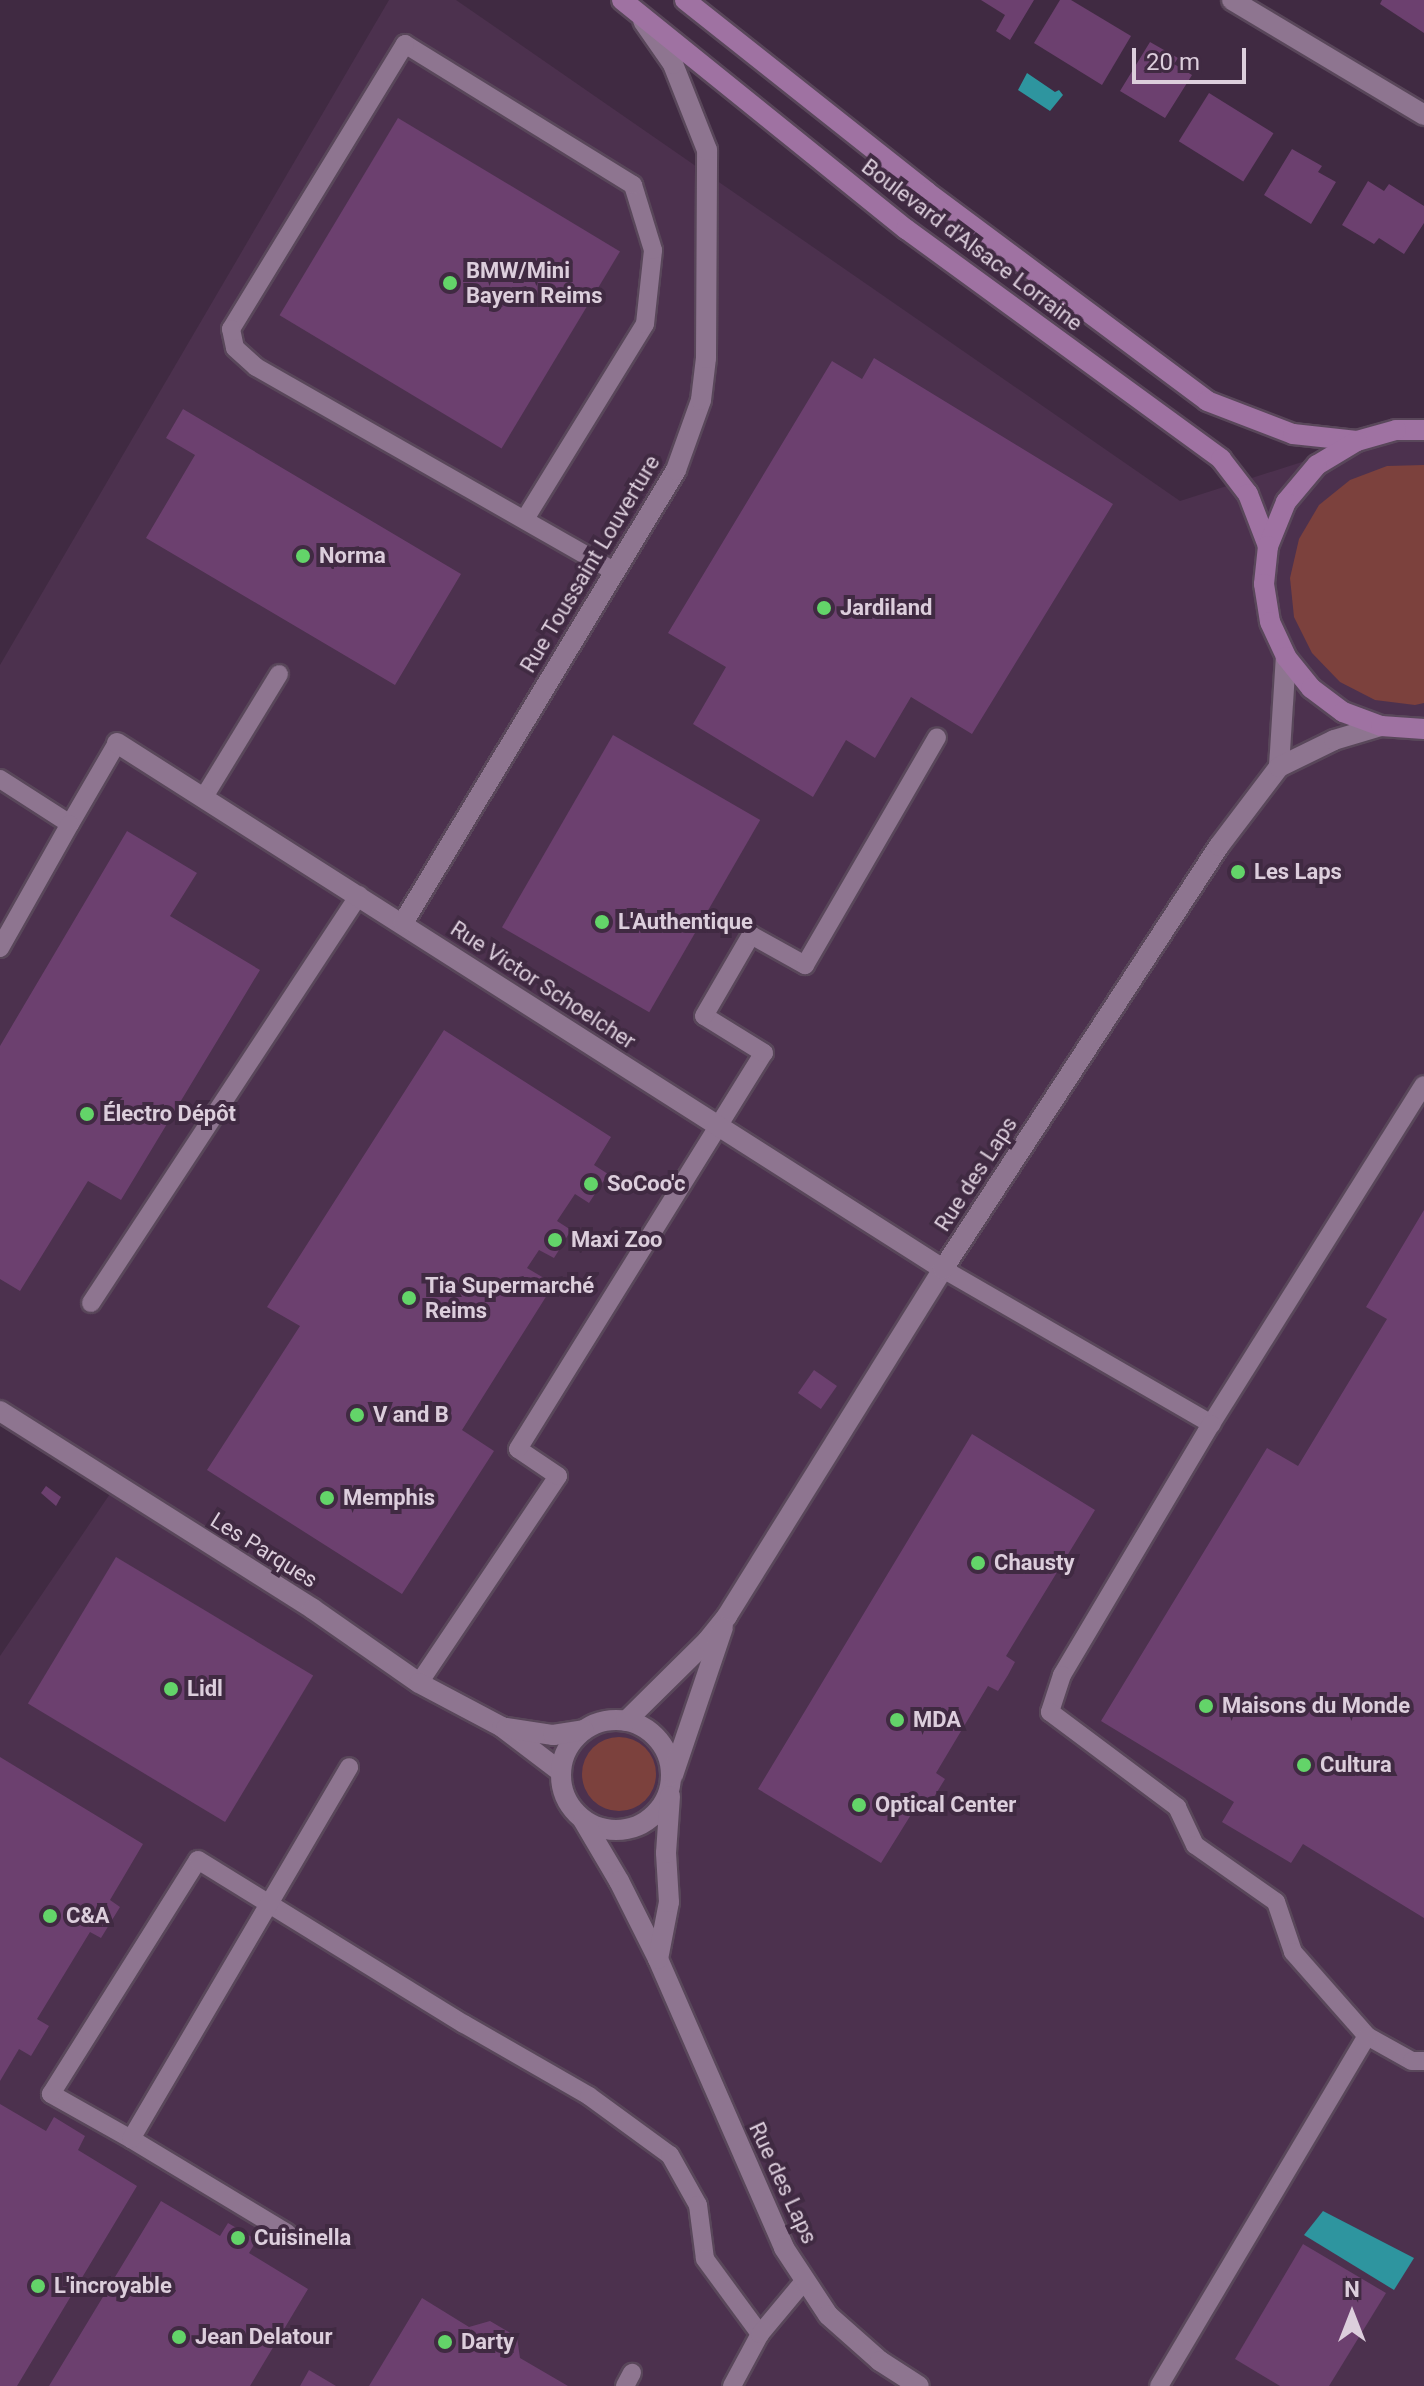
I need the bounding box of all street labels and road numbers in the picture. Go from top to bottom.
street label: Boulevard d'Alsace Lorraine [856,153,1088,337]
street label: Rue Toussaint Louverture [514,450,666,678]
street label: Rue Victor Schoelcher [446,915,640,1055]
street label: Rue des Laps [929,1112,1023,1236]
street label: Les Parques [206,1507,322,1593]
street label: Rue des Laps [743,2118,823,2248]

